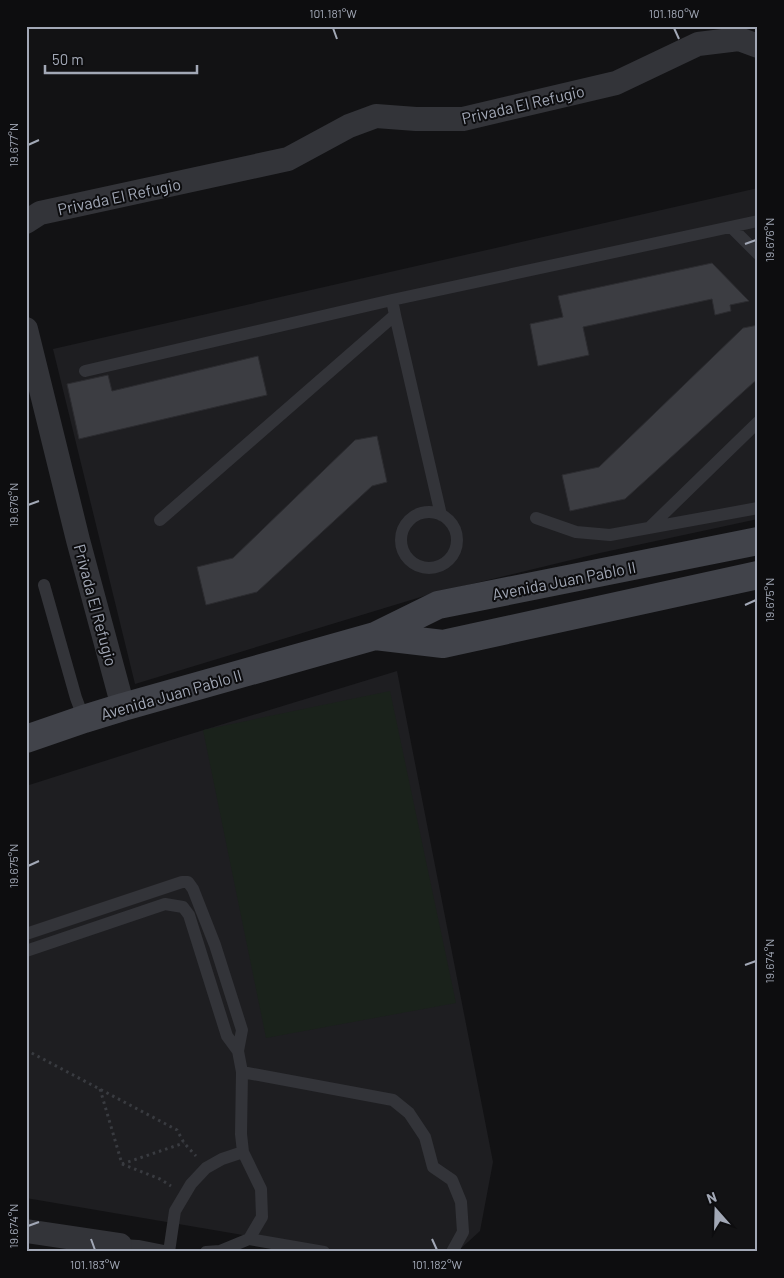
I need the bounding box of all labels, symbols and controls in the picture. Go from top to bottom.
text: 101.181°W [309,6,357,20]
text: 101.180°W [649,6,700,20]
scale bar [45,42,198,74]
text: 50 m [52,50,84,68]
street label: Privada El Refugio [460,81,586,127]
text: 19.677°N [6,123,20,167]
street label: Privada El Refugio [56,174,182,218]
text: 19.676°N [762,218,776,262]
text: 19.676°N [6,483,20,527]
street label: Privada El Refugio [71,542,121,668]
street label: Avenida Juan Pablo II [491,557,637,603]
text: 19.675°N [762,578,776,622]
street label: Avenida Juan Pablo II [98,665,244,723]
text: 19.675°N [6,844,20,888]
text: 19.674°N [762,939,776,983]
north arrow [692,1186,742,1236]
text: N [704,1188,719,1207]
text: 19.674°N [6,1204,20,1248]
text: 101.183°W [70,1257,120,1271]
text: 101.182°W [412,1257,463,1271]

